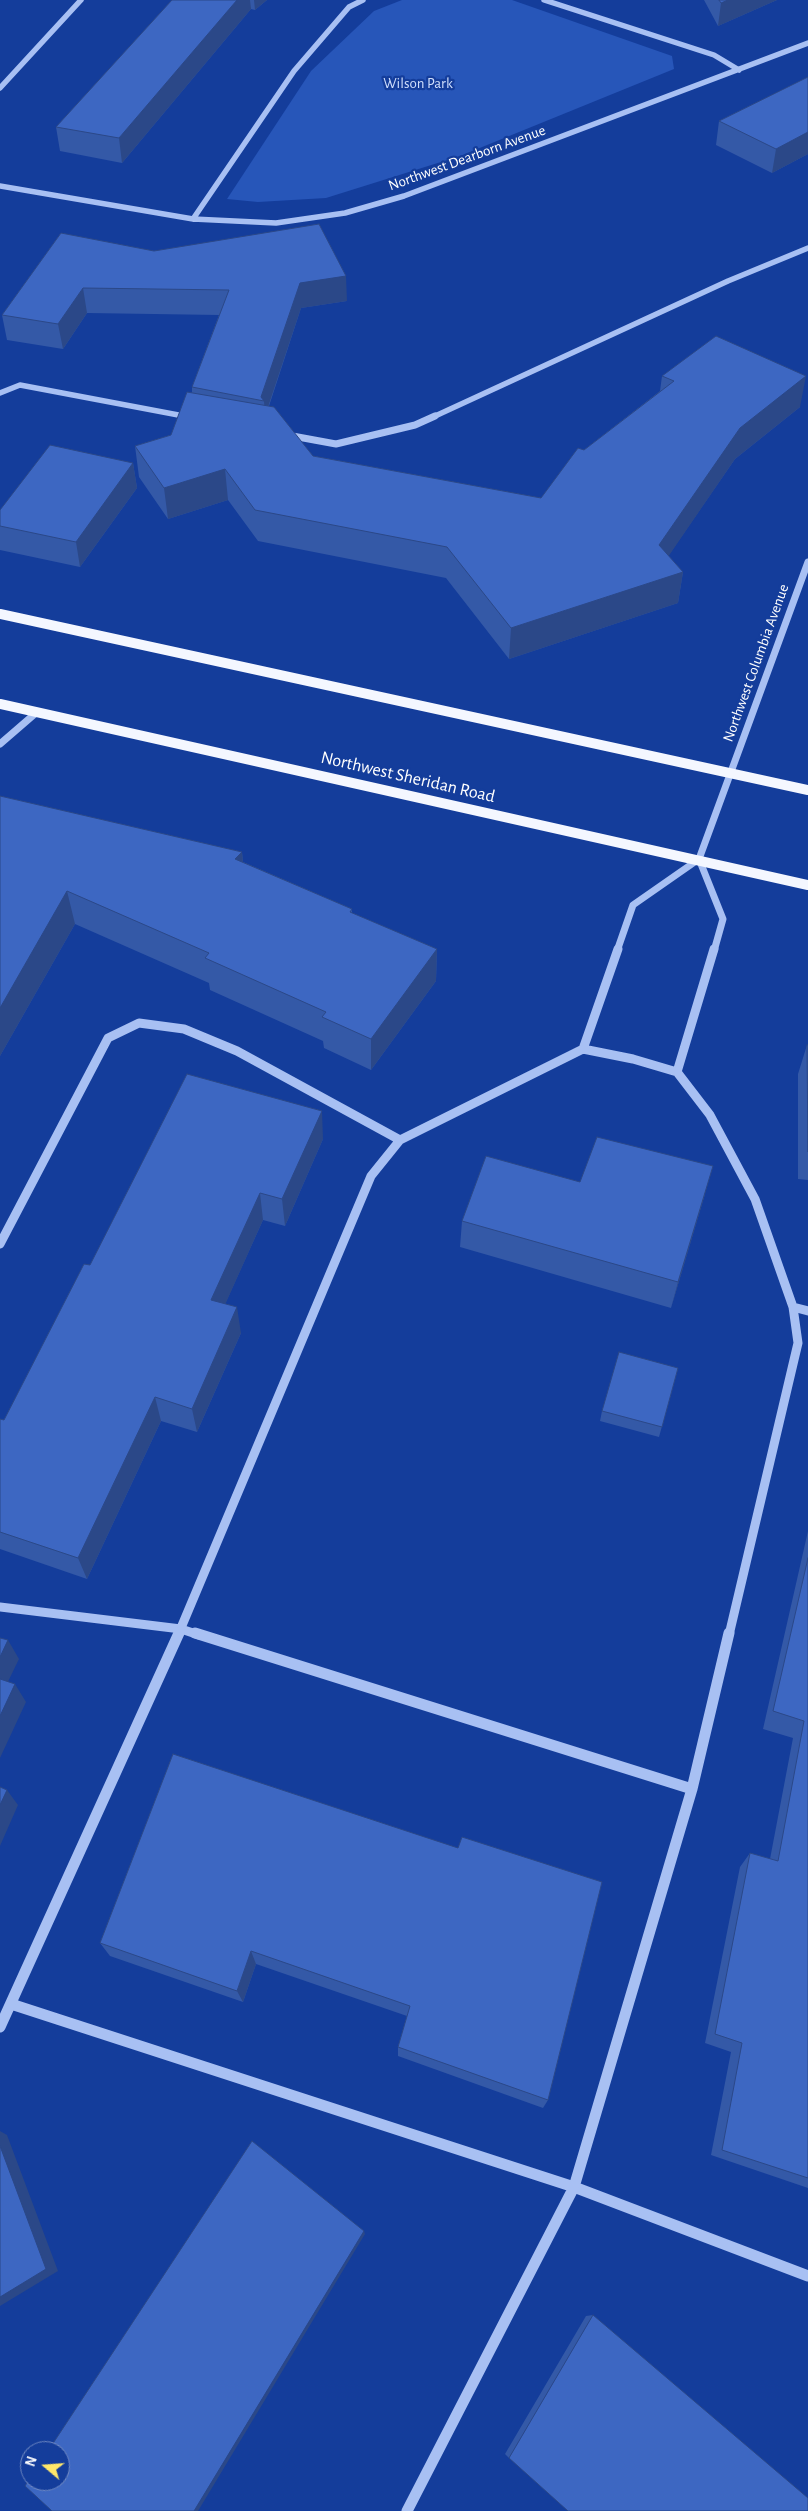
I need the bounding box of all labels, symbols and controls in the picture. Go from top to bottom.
park label: Wilson Park [383,74,453,92]
street label: Northwest Dearborn Avenue [386,121,548,195]
street label: Northwest Columbia Avenue [719,582,793,744]
street label: Northwest Sheridan Road [319,746,497,808]
north arrow [20,2441,70,2491]
text: N [24,2455,40,2468]

